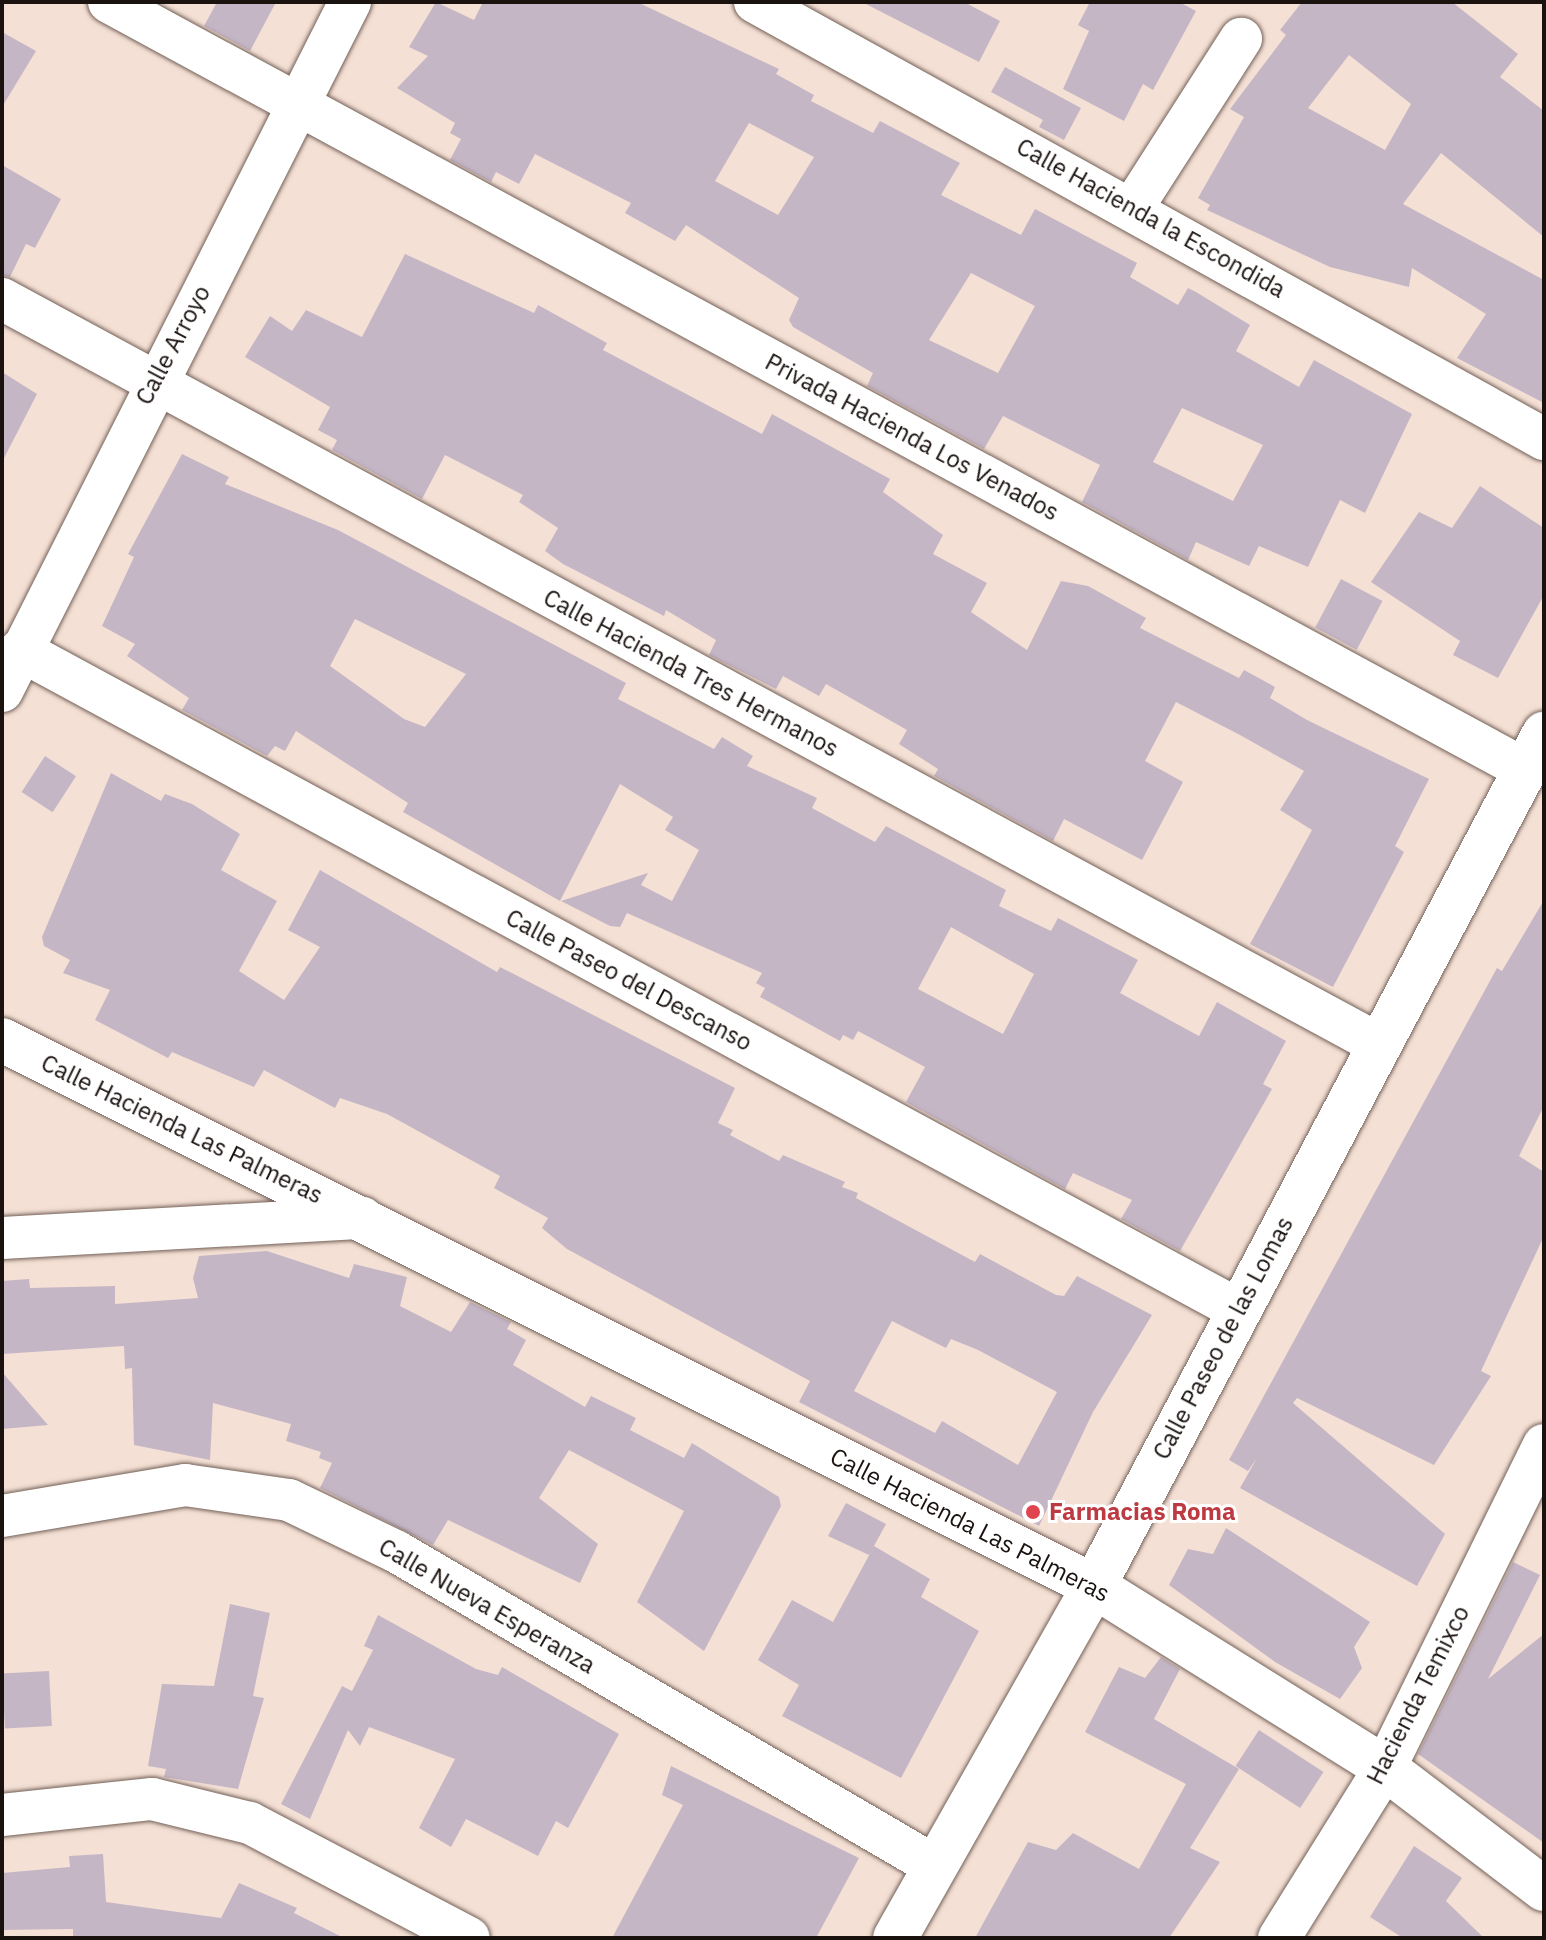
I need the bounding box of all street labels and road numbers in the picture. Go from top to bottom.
street label: Calle Hacienda la Escondida [1012,132,1290,304]
street label: Calle Arroyo [130,280,216,410]
street label: Privada Hacienda Los Venados [760,347,1064,527]
street label: Calle Hacienda Tres Hermanos [539,583,843,763]
street label: Calle Paseo del Descanso [501,903,757,1057]
street label: Calle Hacienda Las Palmeras [37,1048,327,1210]
street label: Calle Paseo de las Lomas [1147,1212,1299,1464]
street label: Calle Hacienda Las Palmeras [825,1442,1115,1608]
street label: Calle Nueva Esperanza [374,1532,600,1680]
street label: Hacienda Temixco [1361,1601,1475,1789]

